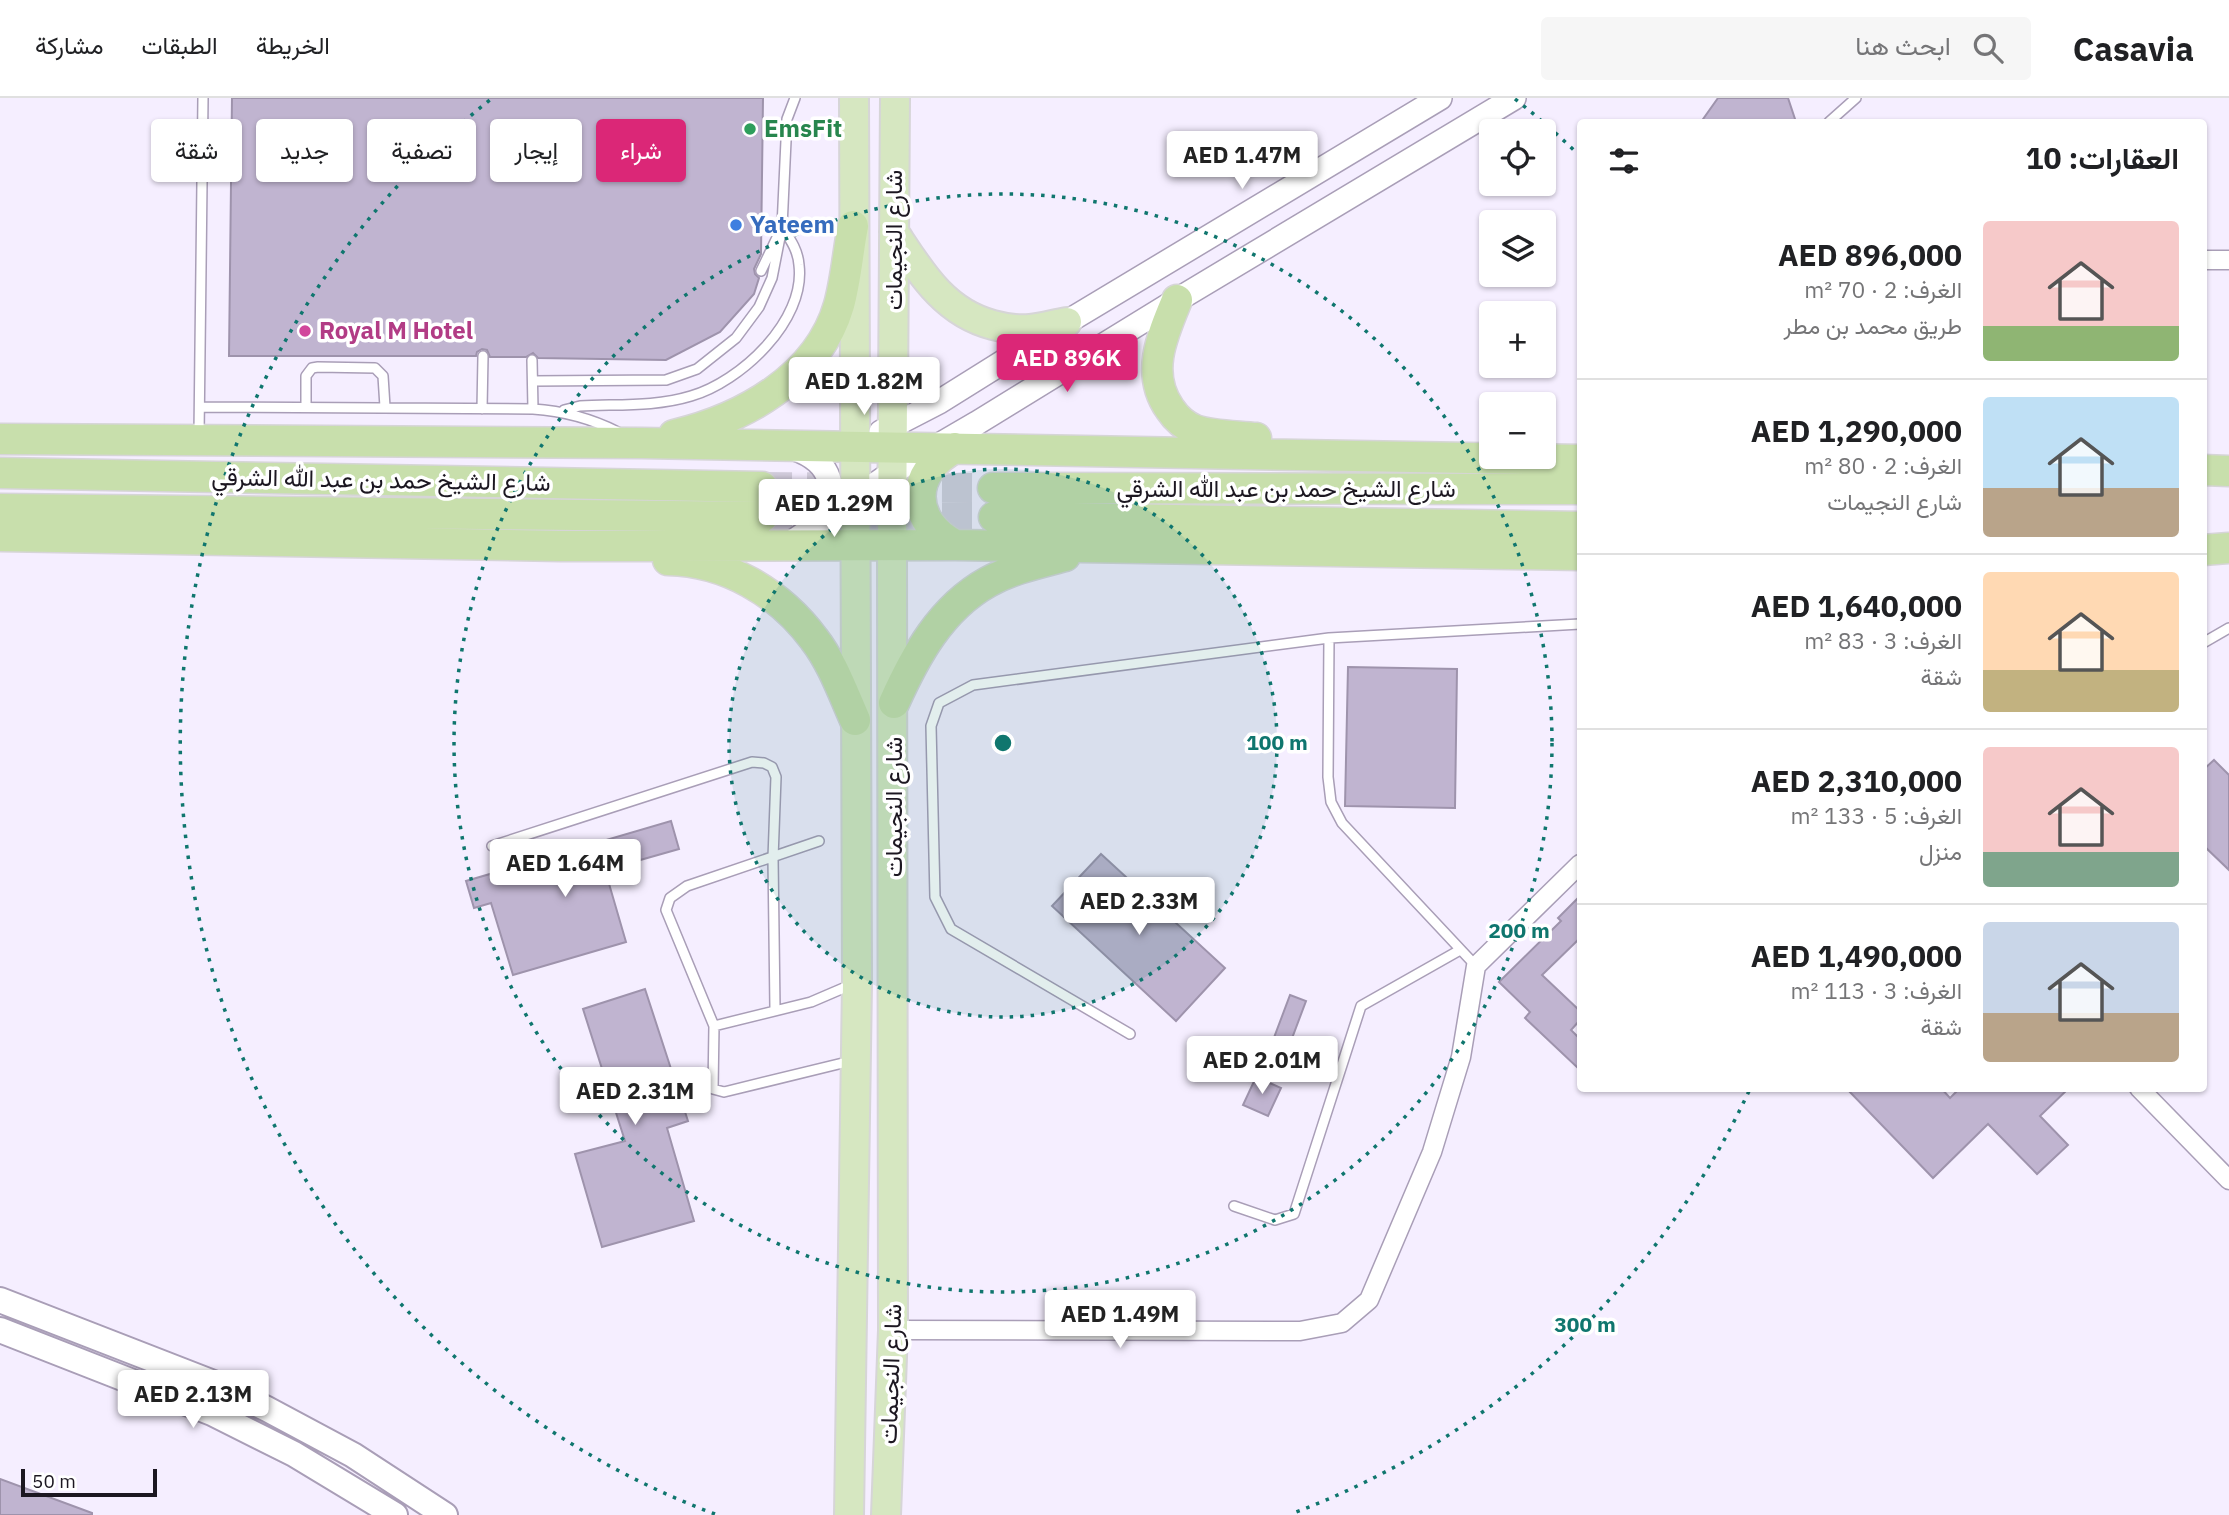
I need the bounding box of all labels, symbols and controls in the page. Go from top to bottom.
search box [1541,17,2031,80]
text: Casavia [2073,27,2194,70]
text: ابحث هنا [1855,28,1951,62]
text: مشاركة [35,29,103,61]
text: الطبقات [141,29,218,61]
text: الخريطة [256,29,330,61]
icon: search [1969,29,2007,67]
place label: EmsFit [764,112,842,144]
chip: شقة [151,119,242,182]
chip: جديد [256,119,353,182]
chip: تصفية [367,119,476,182]
chip: إيجار [490,119,582,182]
chip: شراء [596,119,686,182]
map controls [1479,119,1556,469]
button: locate [1479,119,1556,196]
marker: EmsFit [742,121,758,137]
pin: AED 1.47M [1162,132,1322,191]
text: العقارات: 10 [2025,138,2179,177]
text: AED 1.47M [1183,139,1301,169]
icon: filters [1605,142,1643,180]
street label: شارع النجيمات [877,170,910,310]
place label: Yateem [750,208,835,240]
button: layers [1479,210,1556,287]
marker: Yateem [728,217,744,233]
text: AED 896,000 [1778,235,1962,274]
icon: home [2039,249,2123,333]
text: الغرف: 2 · 70 m² [1804,274,1962,304]
button: + [1479,301,1556,378]
text: طريق محمد بن مطر [1784,310,1962,340]
place label: Royal M Hotel [319,314,473,346]
marker: Royal M Hotel [297,323,313,339]
pin: AED 896K [995,334,1139,394]
text: AED 896K [1013,342,1121,372]
pin: AED 1.82M [784,358,944,417]
text: AED 1.82M [805,365,923,395]
button: − [1479,392,1556,469]
text: AED 1,290,000 [1751,411,1962,450]
icon: home [2039,425,2123,509]
text: الغرف: 2 · 80 m² [1804,450,1962,480]
street label: شارع الشيخ حمد بن عبد الله الشرقي [211,460,551,502]
street label: شارع الشيخ حمد بن عبد الله الشرقي [1116,472,1456,508]
pin: AED 1.29M [754,480,914,539]
text: شارع النجيمات [1827,486,1962,516]
text: AED 1.29M [775,487,893,517]
text: AED 1,640,000 [1751,586,1962,625]
icon: home [2039,600,2123,684]
text: الغرف: 3 · 83 m² [1804,625,1962,655]
text: شقة [1920,661,1962,691]
text: 100 m [1246,728,1308,756]
centre of rings [991,731,1015,755]
street label: شارع النجيمات [877,737,910,877]
text: AED 2,310,000 [1751,761,1962,800]
icon: home [2039,775,2123,859]
text: الغرف: 5 · 133 m² [1790,800,1962,830]
text: منزل [1919,836,1962,866]
pin: AED 1.64M [485,840,645,899]
text: AED 1.64M [506,847,624,877]
pin: AED 2.33M [1059,878,1219,937]
text: AED 2.33M [1080,885,1198,915]
text: 200 m [1488,916,1550,944]
text: AED 1,490,000 [1751,936,1962,975]
icon: home [2039,950,2123,1034]
text: الغرف: 3 · 113 m² [1790,975,1962,1005]
text: شقة [1920,1011,1962,1041]
pin: AED 2.01M [1182,1037,1342,1096]
text: AED 2.01M [1203,1044,1321,1074]
pin: AED 2.31M [555,1068,715,1127]
text: AED 2.31M [576,1075,694,1105]
pin: AED 1.49M [1040,1290,1200,1350]
text: AED 1.49M [1061,1298,1179,1328]
street label: شارع النجيمات [872,1303,909,1445]
text: 300 m [1554,1310,1616,1338]
pin: AED 2.13M [113,1370,273,1430]
text: AED 2.13M [134,1378,252,1408]
scale bar [21,1466,158,1498]
text: 50 m [32,1469,76,1493]

